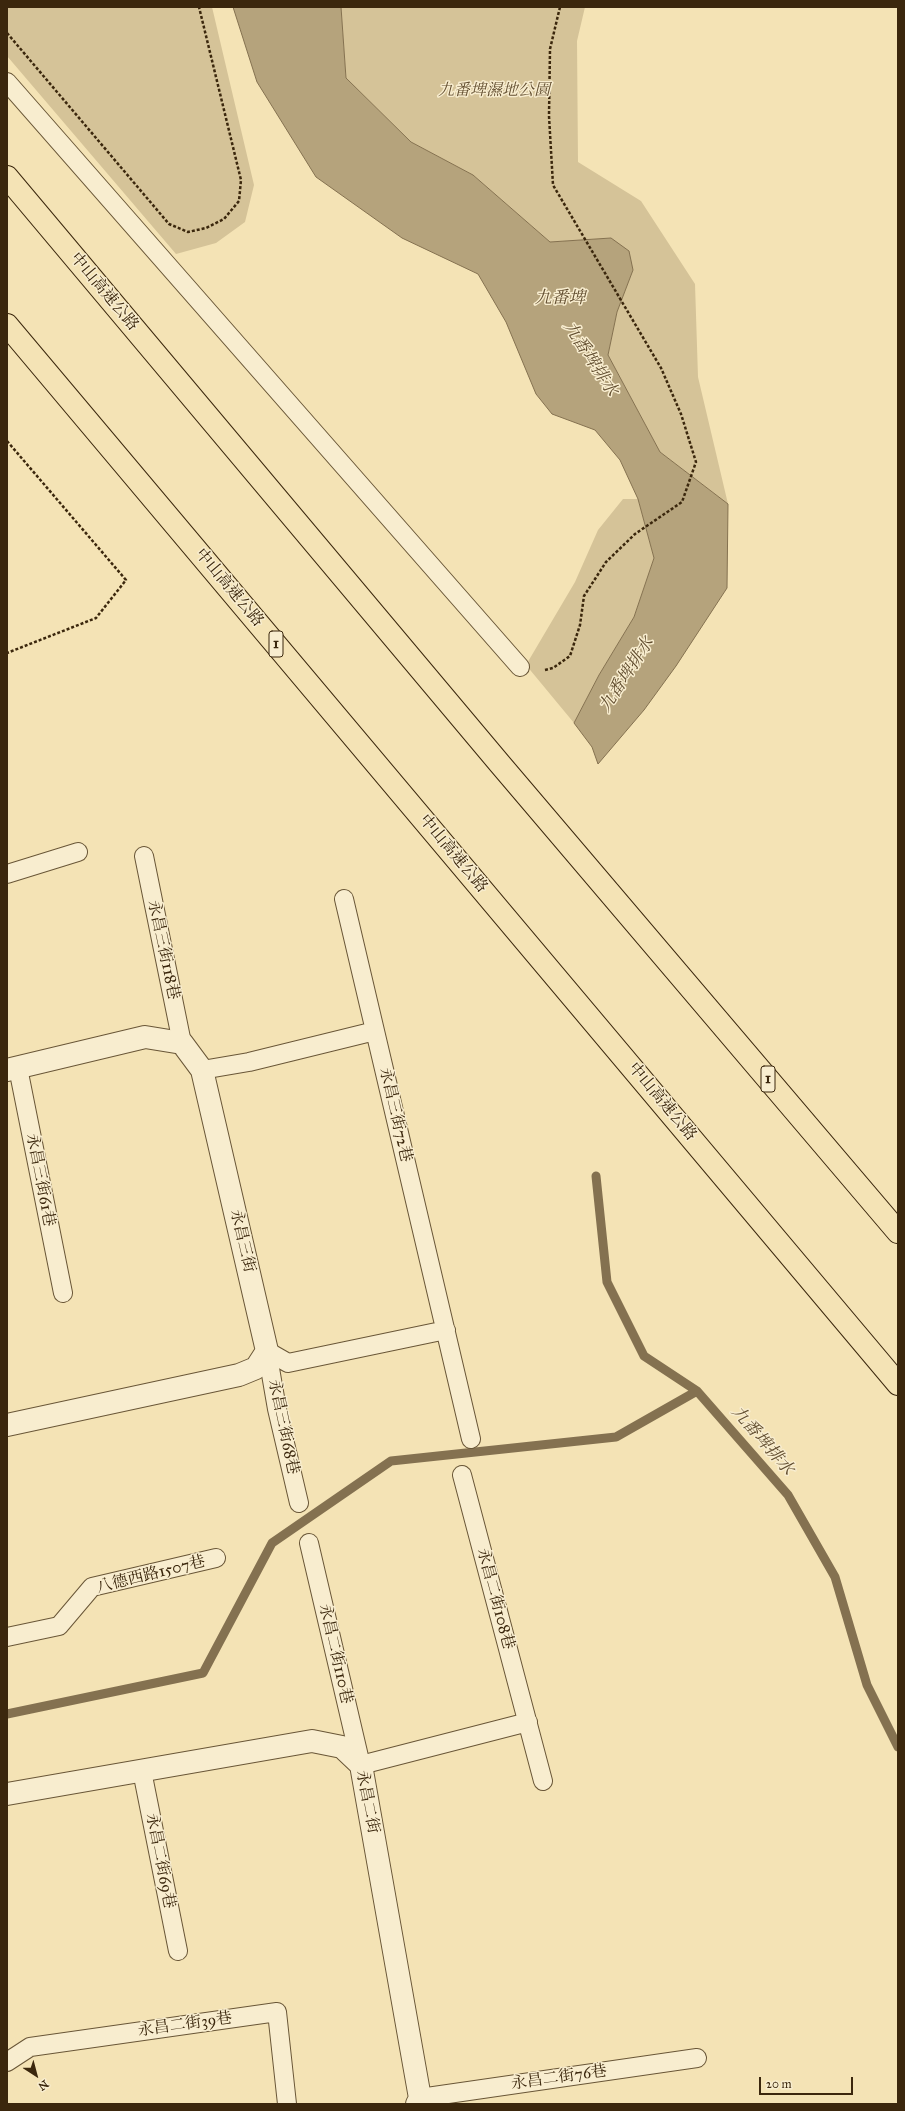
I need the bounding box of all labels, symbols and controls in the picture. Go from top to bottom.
park label: 九番埤濕地公園 [438,81,550,101]
street label: 中山高速公路 [66,249,142,335]
water label: 九番埤 [535,289,585,309]
water label: 九番埤排水 [558,318,622,400]
street label: 中山高速公路 [191,545,267,631]
road number: 1 [269,631,283,657]
water label: 九番埤排水 [595,634,659,716]
street label: 中山高速公路 [415,811,491,897]
street label: 永昌三街118巷 [143,899,183,1001]
street label: 中山高速公路 [624,1059,700,1145]
street label: 永昌三街72巷 [375,1066,415,1164]
road number: 1 [761,1066,775,1092]
street label: 永昌三街61巷 [22,1132,58,1228]
street label: 永昌三街 [225,1208,259,1274]
street label: 永昌三街68巷 [264,1378,302,1476]
water label: 九番埤排水 [726,1402,798,1480]
street label: 永昌二街108巷 [472,1546,518,1652]
street label: 八德西路1507巷 [95,1552,207,1598]
street label: 永昌二街110巷 [314,1602,356,1706]
street label: 永昌二街 [351,1769,383,1835]
street label: 永昌二街69巷 [141,1812,179,1910]
street label: 永昌二街39巷 [137,2009,233,2041]
north arrow [16,2055,56,2095]
street label: 永昌二街76巷 [510,2062,608,2094]
scale bar [761,2069,855,2095]
text: N [36,2077,51,2093]
text: 20 m [766,2077,792,2091]

